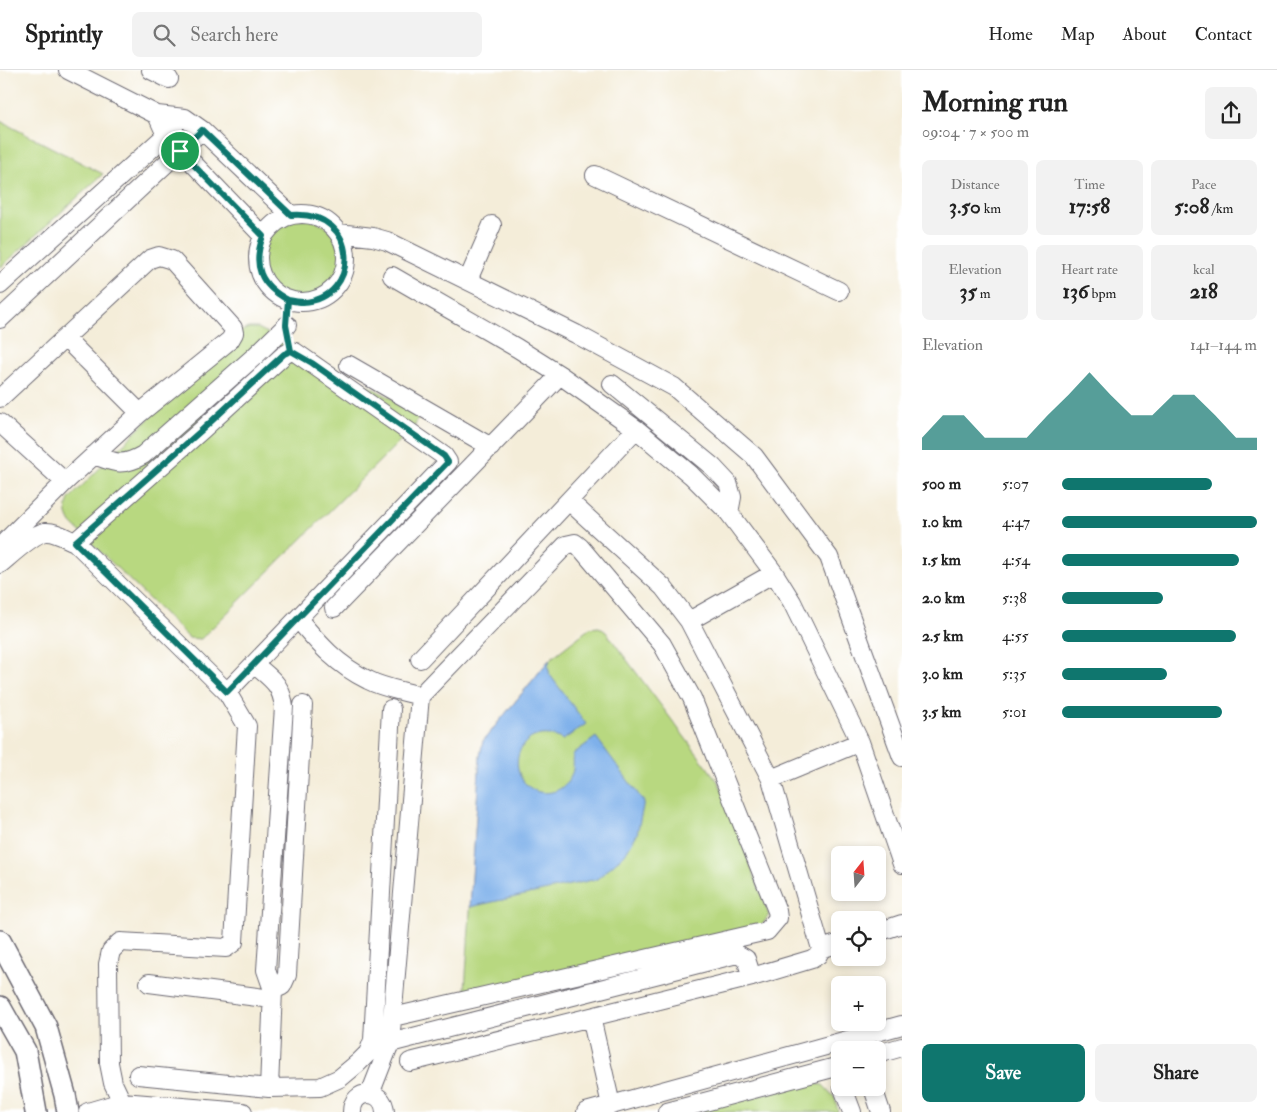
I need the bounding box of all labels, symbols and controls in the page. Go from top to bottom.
search box [132,12,482,57]
text: Sprintly [25,19,102,50]
icon: search [150,21,178,49]
text: Search here [190,23,278,47]
text: Home [988,23,1033,46]
text: Map [1061,23,1095,46]
text: About [1123,23,1167,46]
text: Contact [1195,23,1252,46]
text: Morning run [922,85,1068,120]
button: share [1205,87,1257,139]
text: 09:04 · 7 × 500 m [922,122,1029,142]
pin [159,130,201,172]
icon: arrive [166,137,194,165]
text: Distance [951,176,1000,193]
text: Time [1074,176,1105,193]
text: Pace [1191,176,1216,193]
text: 3.50 [949,193,981,220]
text: 17:58 [1069,193,1110,220]
text: 5:08 [1174,193,1209,220]
text: km [981,200,1001,217]
text: /km [1209,200,1233,217]
text: Elevation [948,261,1002,278]
text: Heart rate [1061,261,1118,278]
text: kcal [1193,261,1215,278]
text: 35 [960,278,977,305]
text: 136 [1063,278,1089,305]
text: 218 [1190,278,1218,305]
text: m [977,285,991,302]
text: bpm [1089,285,1116,302]
text: Elevation [922,335,983,355]
text: 141–144 m [1190,335,1257,355]
text: 500 m [922,474,961,494]
text: 5:07 [1002,474,1029,494]
text: 1.0 km [922,512,962,532]
text: 4:47 [1002,512,1030,532]
text: 1.5 km [922,550,961,570]
text: 4:54 [1002,550,1030,570]
text: 2.0 km [922,588,965,608]
text: 5:38 [1002,588,1027,608]
text: 2.5 km [922,626,963,646]
text: 4:55 [1002,626,1029,646]
text: 3.0 km [922,664,963,684]
text: 5:35 [1002,664,1026,684]
text: 3.5 km [922,702,961,722]
text: 5:01 [1002,702,1027,722]
north arrow [831,846,886,901]
map controls [831,846,886,1096]
button: locate [831,911,886,966]
button: + [831,976,886,1031]
button: − [831,1041,886,1096]
button: Save [922,1044,1085,1102]
button: Share [1095,1044,1257,1102]

